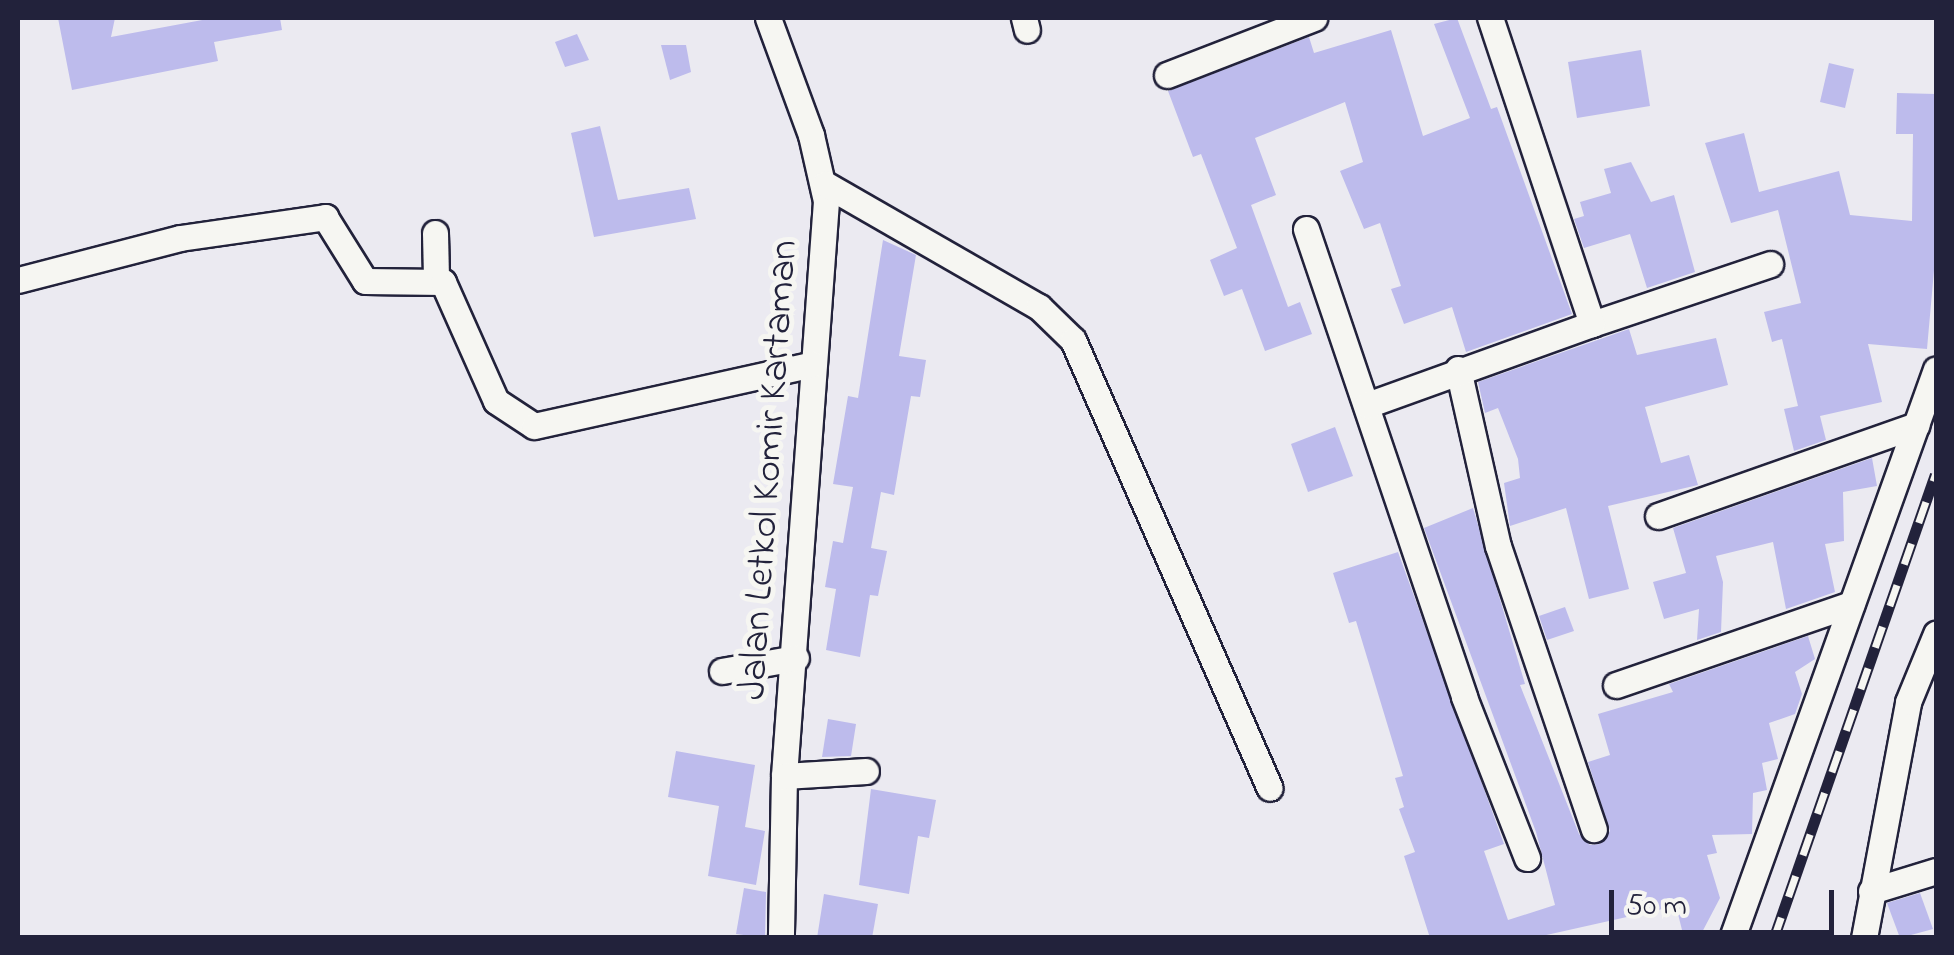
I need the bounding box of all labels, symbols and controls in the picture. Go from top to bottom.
street label: Jalan Letkol Komir Kartaman [730,238,810,702]
scale bar [1614,870,1839,932]
text: 50 m [1626,885,1687,929]

